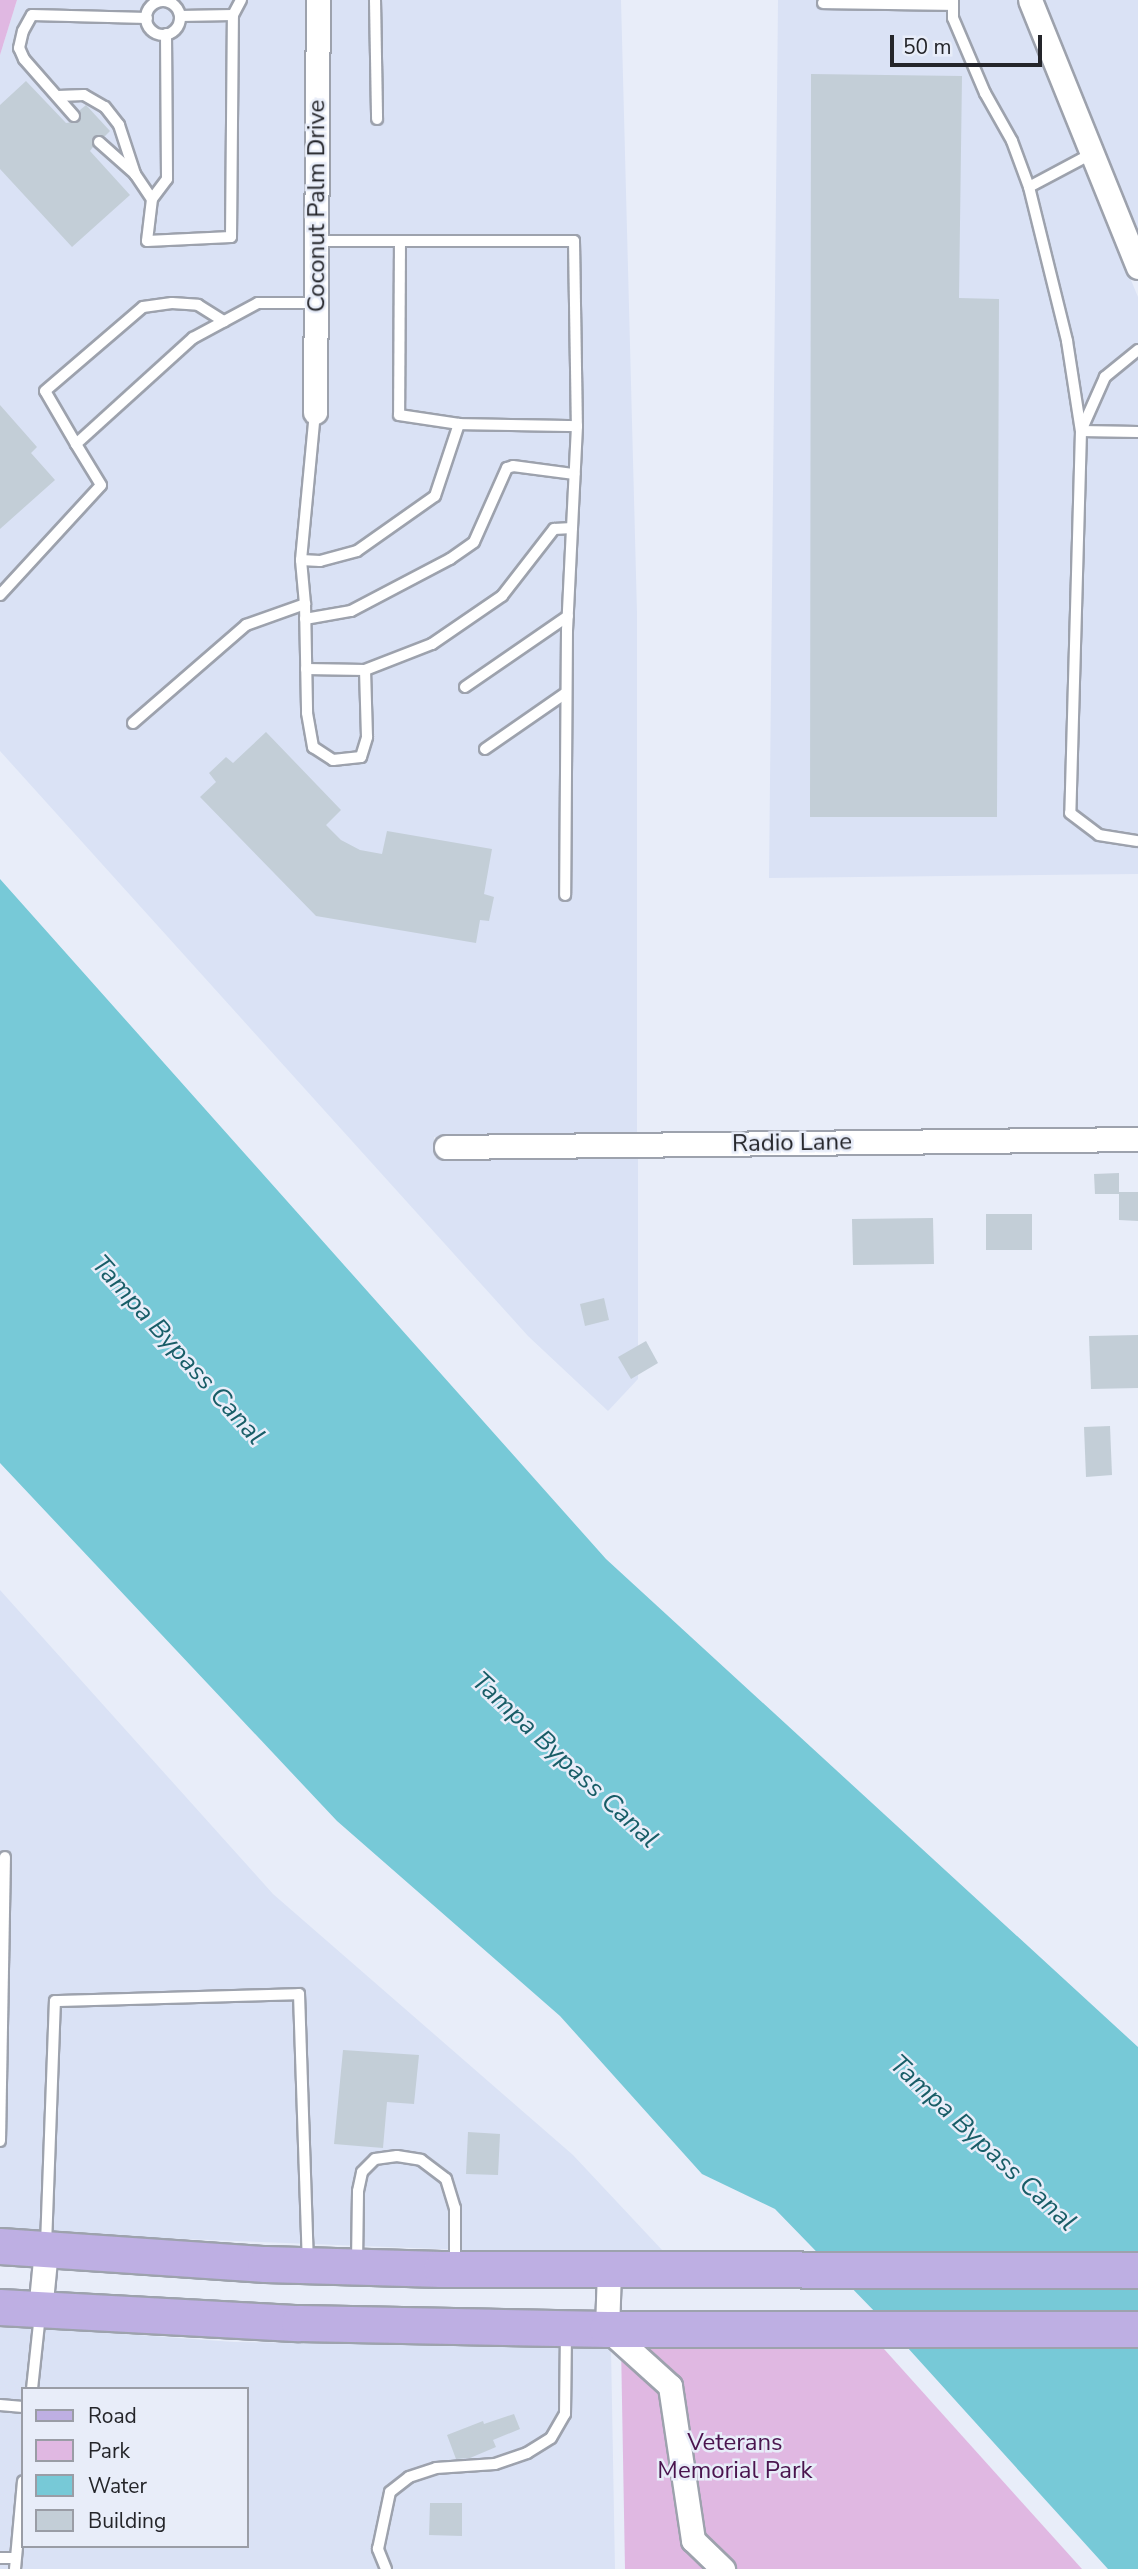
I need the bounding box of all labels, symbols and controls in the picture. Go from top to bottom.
scale bar [893,21,1045,65]
text: 50 m [903,33,952,61]
street label: Coconut Palm Drive [303,100,331,312]
street label: Radio Lane [732,1128,852,1158]
water label: Tampa Bypass Canal [85,1249,271,1451]
water label: Tampa Bypass Canal [465,1665,665,1855]
water label: Tampa Bypass Canal [883,2048,1083,2238]
legend [21,2387,248,2548]
text: Road [88,2402,137,2430]
park label: Veterans Memorial Park [657,2429,813,2485]
text: Park [88,2437,130,2465]
text: Water [88,2472,147,2500]
text: Building [88,2507,166,2535]

